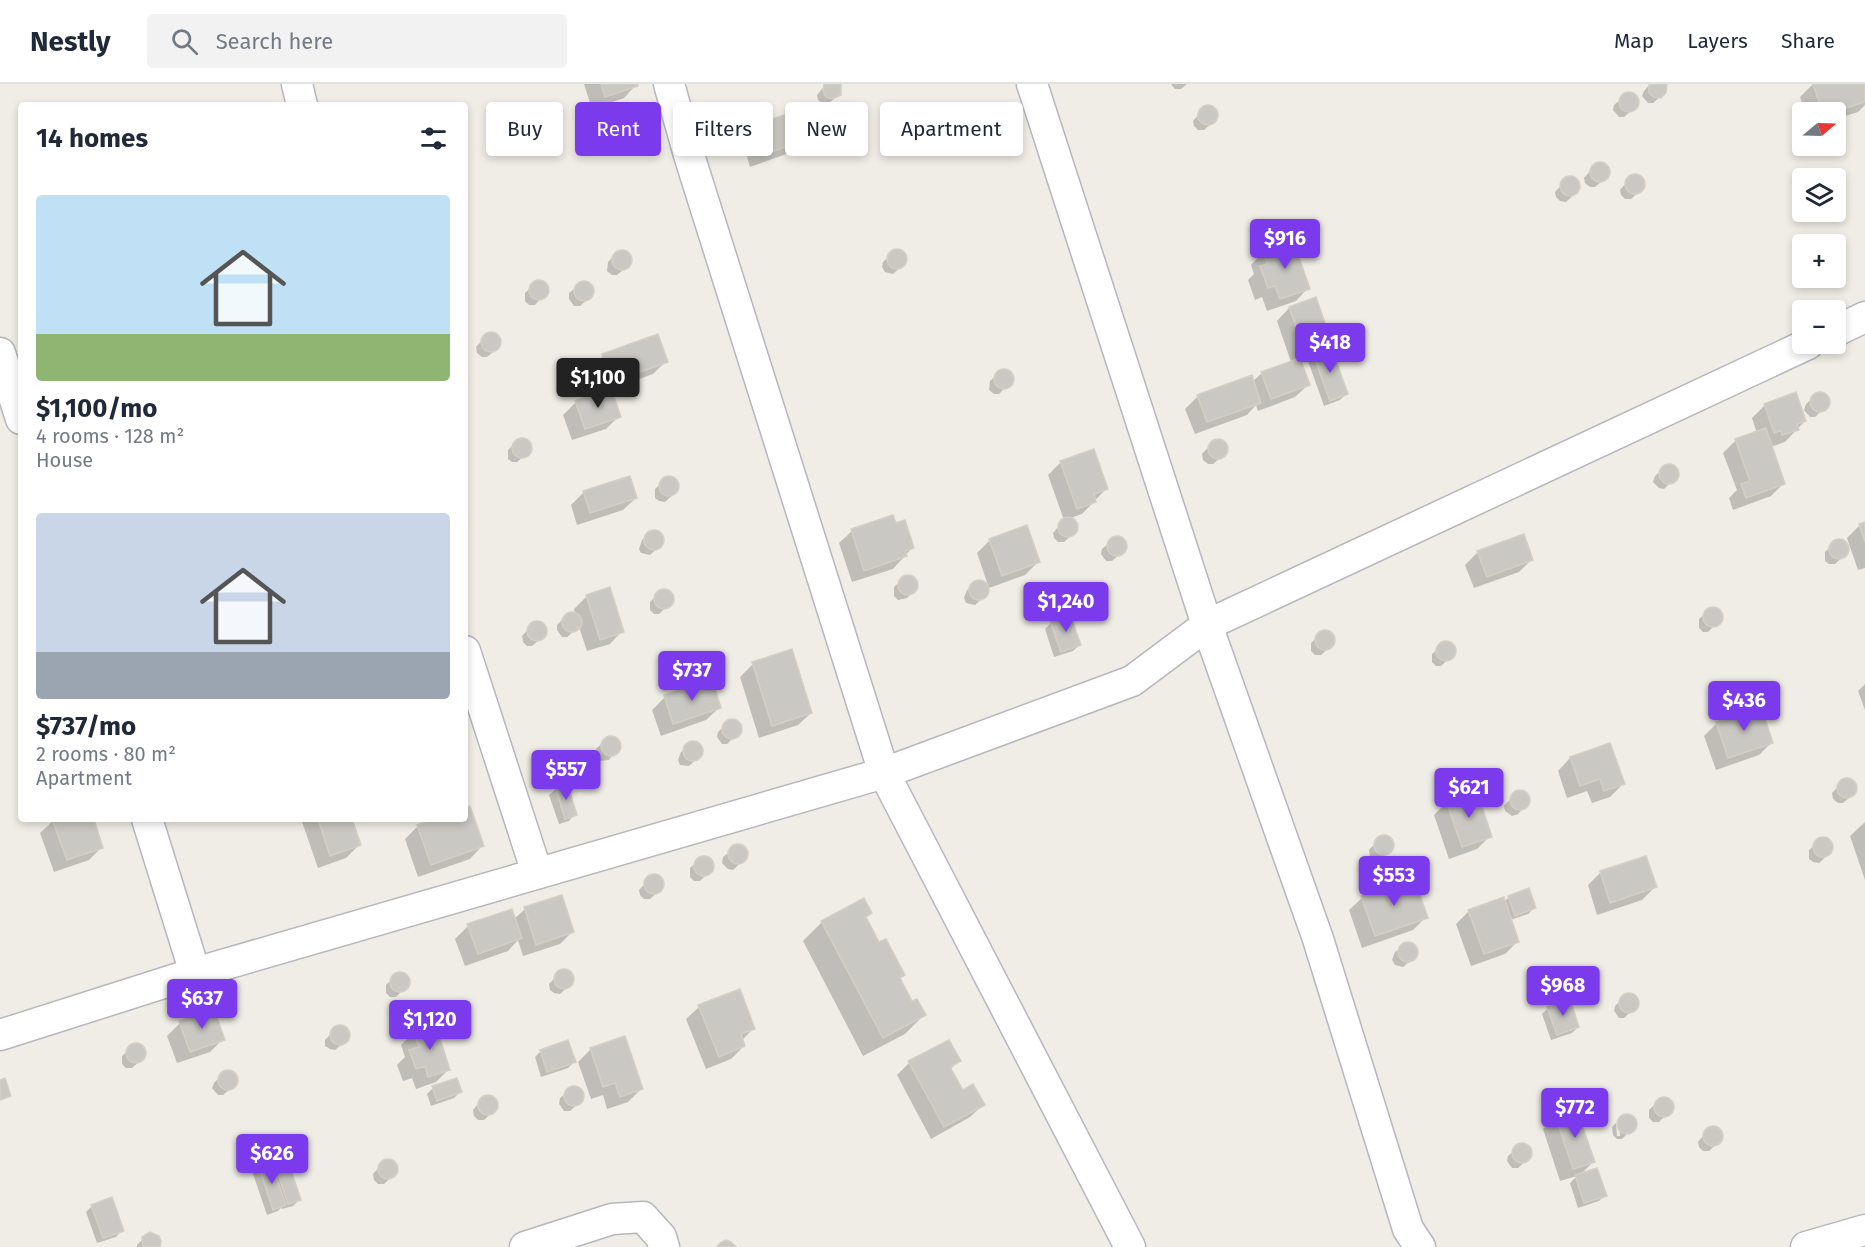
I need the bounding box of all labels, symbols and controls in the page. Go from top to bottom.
search box [147,14,567,68]
text: Nestly [30,25,111,58]
icon: search [168,25,201,58]
text: Search here [216,28,333,55]
text: Map [1614,28,1654,54]
text: Layers [1687,28,1748,54]
text: Share [1781,28,1835,54]
chip: Buy [486,102,563,156]
chip: Rent [575,102,661,156]
chip: Filters [673,102,773,156]
chip: New [785,102,868,156]
chip: Apartment [880,102,1023,156]
north arrow [1792,102,1846,156]
map controls [1792,102,1846,354]
icon: filters [417,122,450,155]
text: 14 homes [36,123,148,154]
button: layers [1792,168,1846,222]
pin: $916 [1249,219,1321,270]
text: $916 [1264,226,1306,250]
icon: home [189,234,297,342]
button: + [1792,234,1846,288]
button: − [1792,300,1846,354]
pin: $418 [1294,323,1366,374]
text: $418 [1309,330,1351,354]
pin: $1,100 [549,358,647,409]
text: $1,100 [570,365,626,389]
text: $1,100/mo [36,393,157,424]
text: 4 rooms · 128 m² [36,424,184,448]
text: House [36,448,93,472]
icon: home [189,552,297,660]
pin: $1,240 [1017,582,1115,633]
text: $1,240 [1037,589,1095,613]
pin: $737 [656,651,728,702]
text: $737 [672,658,712,682]
pin: $436 [1708,681,1780,732]
text: $436 [1722,688,1766,712]
text: $737/mo [36,711,136,742]
text: 2 rooms · 80 m² [36,742,176,766]
pin: $557 [530,750,602,801]
text: $557 [545,757,587,781]
text: Apartment [36,766,132,790]
pin: $621 [1433,768,1505,819]
text: $621 [1448,775,1490,799]
pin: $553 [1358,856,1430,907]
text: $553 [1373,863,1415,887]
pin: $968 [1527,966,1599,1017]
text: $968 [1541,973,1585,997]
pin: $637 [166,979,238,1030]
text: $637 [181,986,223,1010]
pin: $1,120 [381,1000,479,1051]
text: $1,120 [403,1007,457,1031]
pin: $772 [1539,1088,1611,1139]
text: $772 [1555,1095,1595,1119]
pin: $626 [236,1134,308,1185]
text: $626 [250,1141,294,1165]

